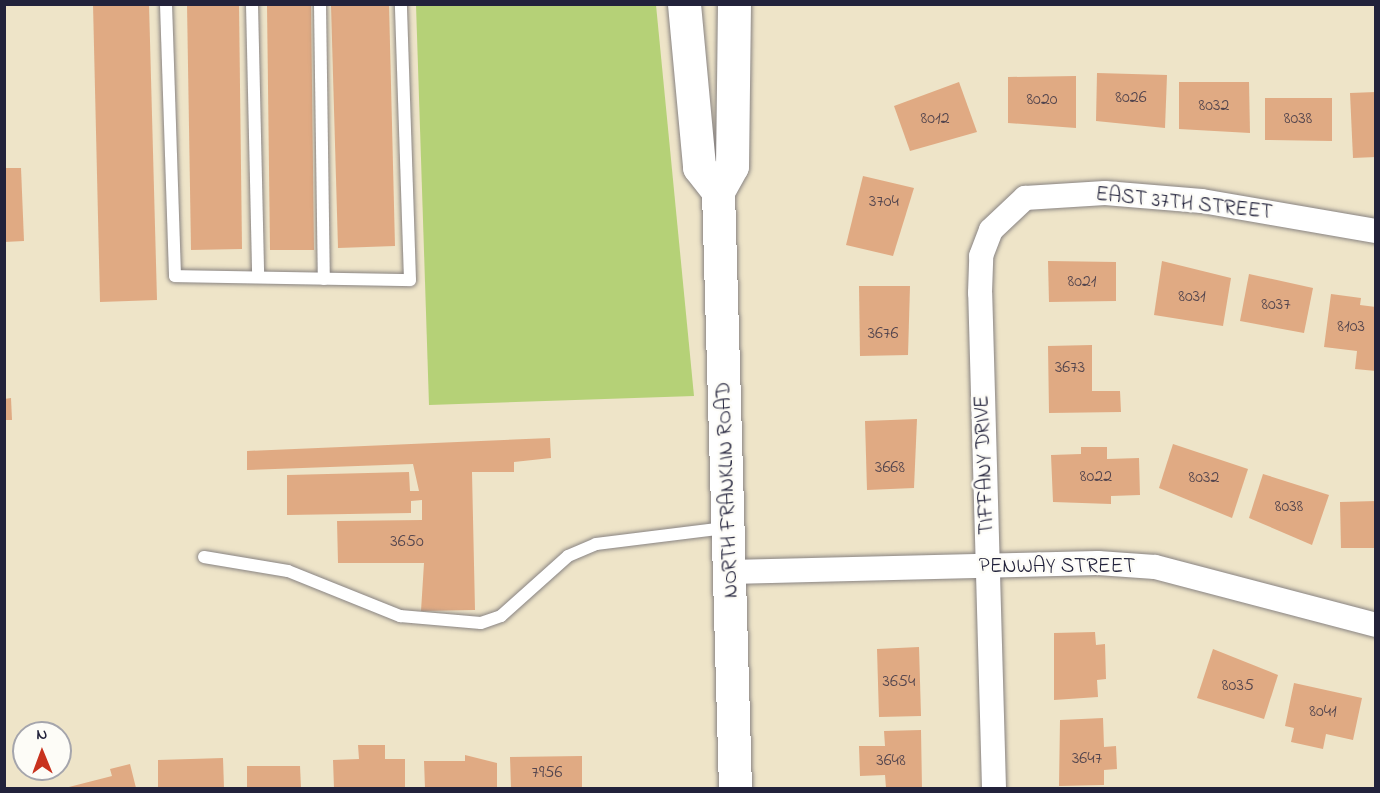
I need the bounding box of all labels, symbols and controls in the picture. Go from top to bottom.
house number: 8026 [1115,87,1147,109]
house number: 8020 [1026,89,1058,111]
house number: 8032 [1199,95,1229,117]
house number: 8012 [920,108,950,130]
house number: 8038 [1284,108,1312,130]
street label: EAST 37TH STREET [1094,182,1274,226]
house number: 3704 [869,191,899,213]
house number: 8021 [1067,271,1097,293]
house number: 8031 [1178,286,1206,308]
house number: 8037 [1261,294,1291,316]
house number: 8103 [1337,316,1365,338]
house number: 3676 [868,323,898,345]
house number: 3673 [1055,357,1085,379]
street label: NORTH FRANKLIN ROAD [712,381,744,599]
street label: TIFFANY DRIVE [970,395,1000,535]
house number: 3668 [875,457,905,479]
house number: 8022 [1080,466,1112,488]
house number: 8032 [1189,467,1219,489]
house number: 8038 [1275,496,1303,518]
house number: 3650 [390,531,424,553]
street label: PENWAY STREET [979,554,1135,580]
house number: 3654 [882,671,916,693]
house number: 8035 [1222,675,1254,697]
house number: 8041 [1309,701,1337,723]
north arrow [12,721,72,781]
text: N [36,723,47,747]
house number: 3647 [1072,748,1102,770]
house number: 3648 [876,750,906,772]
house number: 7956 [531,762,563,784]

